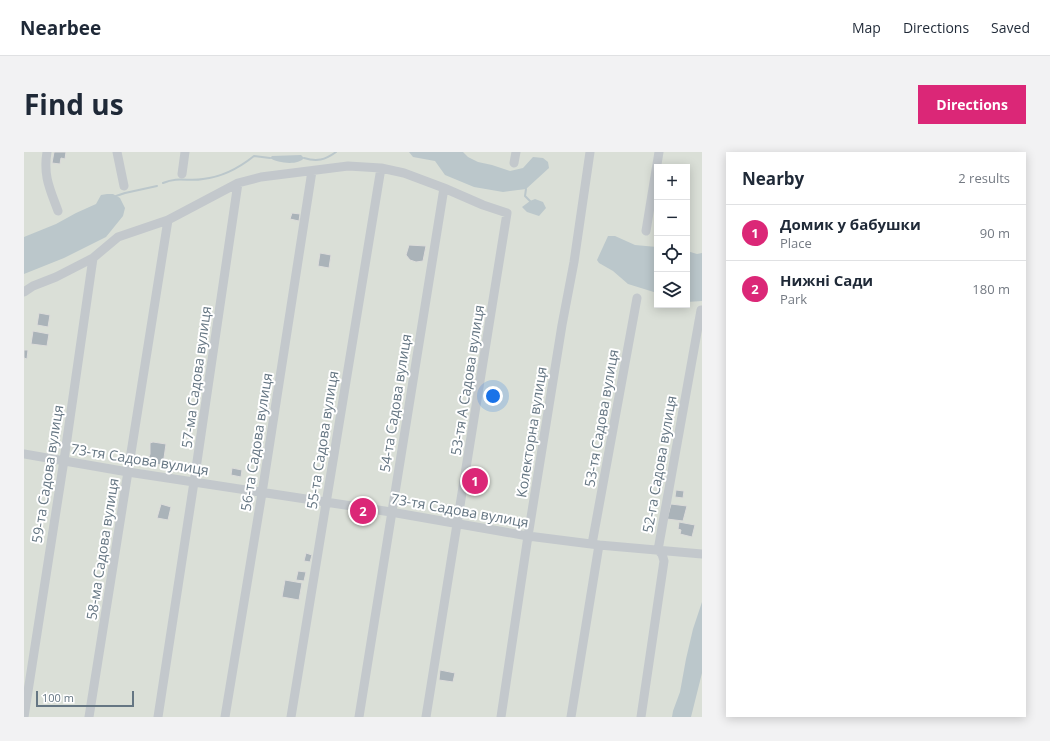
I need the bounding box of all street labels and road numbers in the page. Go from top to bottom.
street label: 53-тя А Садова вулиця [446,303,488,457]
street label: 57-ма Садова вулиця [177,305,215,449]
street label: 54-та Садова вулиця [375,333,415,473]
street label: 53-тя Садова вулиця [580,348,622,488]
street label: Колекторна вулиця [511,365,551,499]
street label: 55-та Садова вулиця [302,370,342,510]
street label: 56-та Садова вулиця [236,372,276,512]
street label: 52-га Садова вулиця [638,394,680,534]
street label: 59-та Садова вулиця [27,404,67,544]
street label: 73-тя Садова вулиця [70,439,210,479]
street label: 58-ма Садова вулиця [81,477,123,621]
street label: 73-тя Садова вулиця [390,489,530,531]

